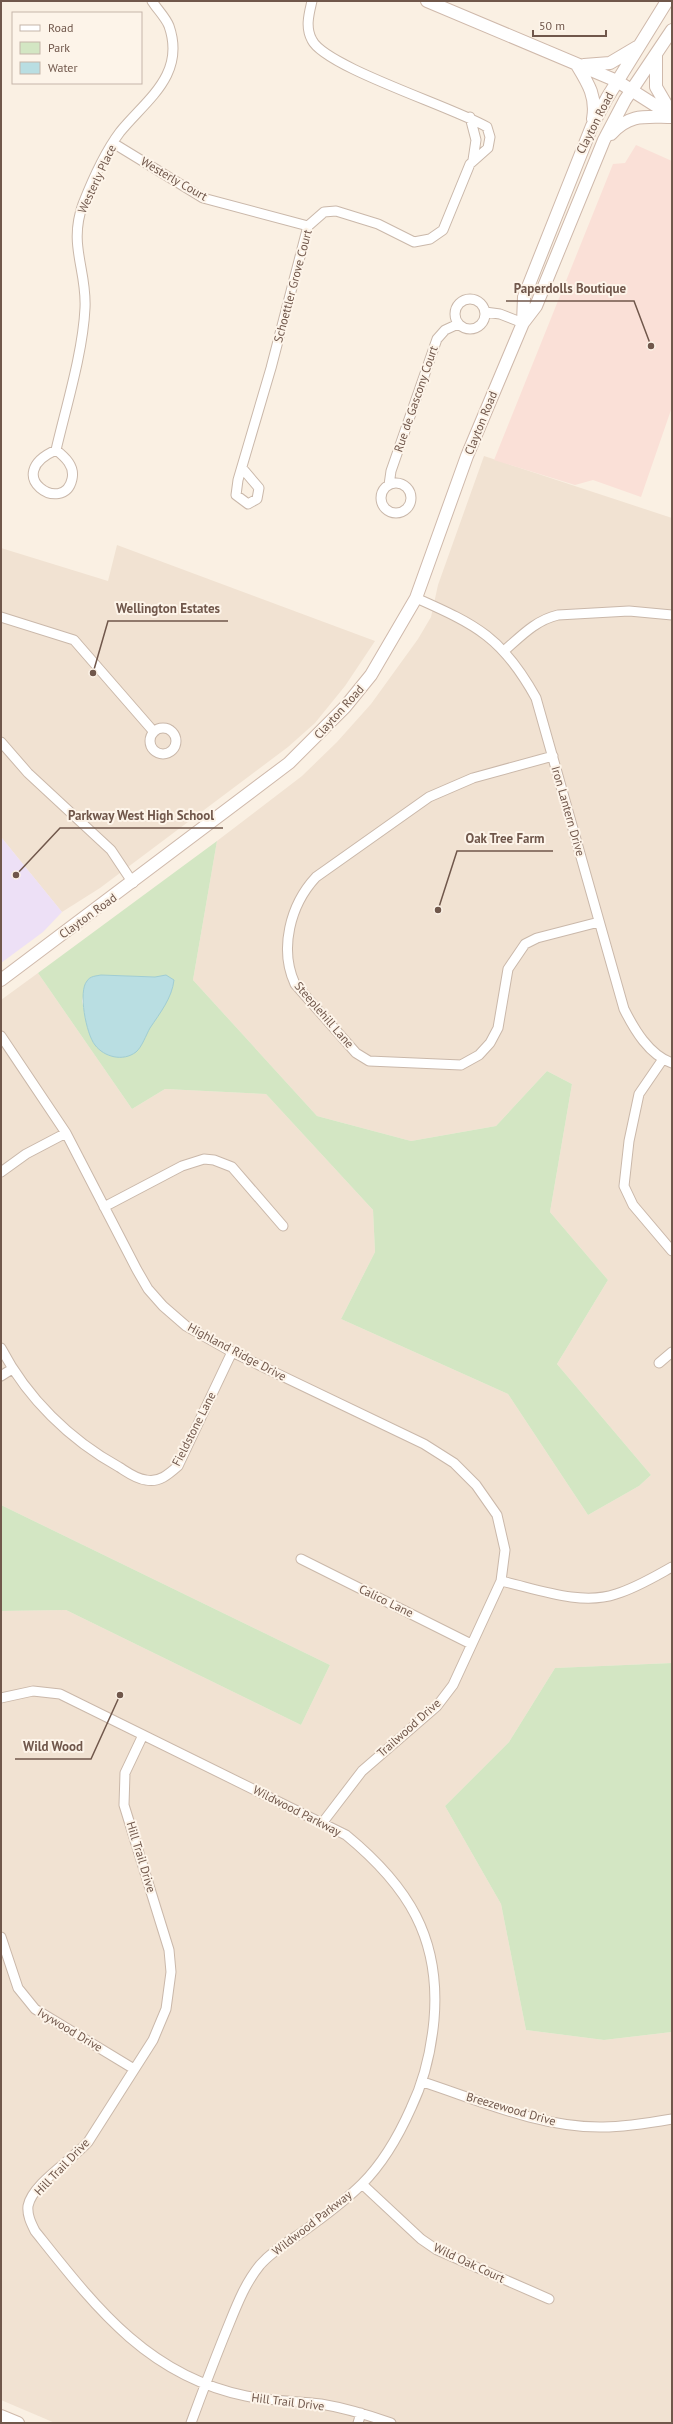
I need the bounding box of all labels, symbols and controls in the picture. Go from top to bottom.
legend [12,12,142,84]
scale bar [533,12,606,38]
text: 50 m [539,18,565,33]
text: Road [48,20,73,35]
text: Park [48,40,70,55]
text: Water [48,60,78,75]
street label: Clayton Road [573,89,617,156]
street label: Westerly Place [74,142,119,215]
street label: Westerly Court [138,153,210,204]
street label: Schoettler Grove Court [270,228,315,344]
callout: Paperdolls Boutique [506,276,634,301]
text: Paperdolls Boutique [514,280,627,297]
street label: Rue de Gascony Court [390,344,441,454]
street label: Clayton Road [461,389,500,457]
callout: Wellington Estates [108,596,228,621]
text: Wellington Estates [116,600,220,617]
street label: Clayton Road [310,682,367,742]
street label: Iron Lantern Drive [548,764,589,858]
callout: Parkway West High School [60,803,223,828]
text: Parkway West High School [68,807,214,824]
callout: Oak Tree Farm [457,826,553,851]
text: Oak Tree Farm [465,830,545,847]
street label: Clayton Road [56,890,119,941]
street label: Steeplehill Lane [291,978,357,1051]
street label: Highland Ridge Drive [185,1319,289,1384]
street label: Fieldstone Lane [168,1389,219,1468]
street label: Calico Lane [357,1581,416,1620]
street label: Trailwood Drive [374,1695,444,1760]
callout: Wild Wood [15,1734,91,1759]
text: Wild Wood [23,1738,83,1755]
street label: Wildwood Parkway [251,1782,344,1839]
street label: Hill Trail Drive [124,1820,159,1894]
street label: Ivywood Drive [35,2004,105,2055]
street label: Breezewood Drive [465,2089,558,2128]
street label: Hill Trail Drive [31,2135,93,2198]
street label: Wildwood Parkway [269,2187,355,2258]
street label: Wild Oak Court [431,2239,507,2286]
street label: Hill Trail Drive [251,2390,325,2413]

